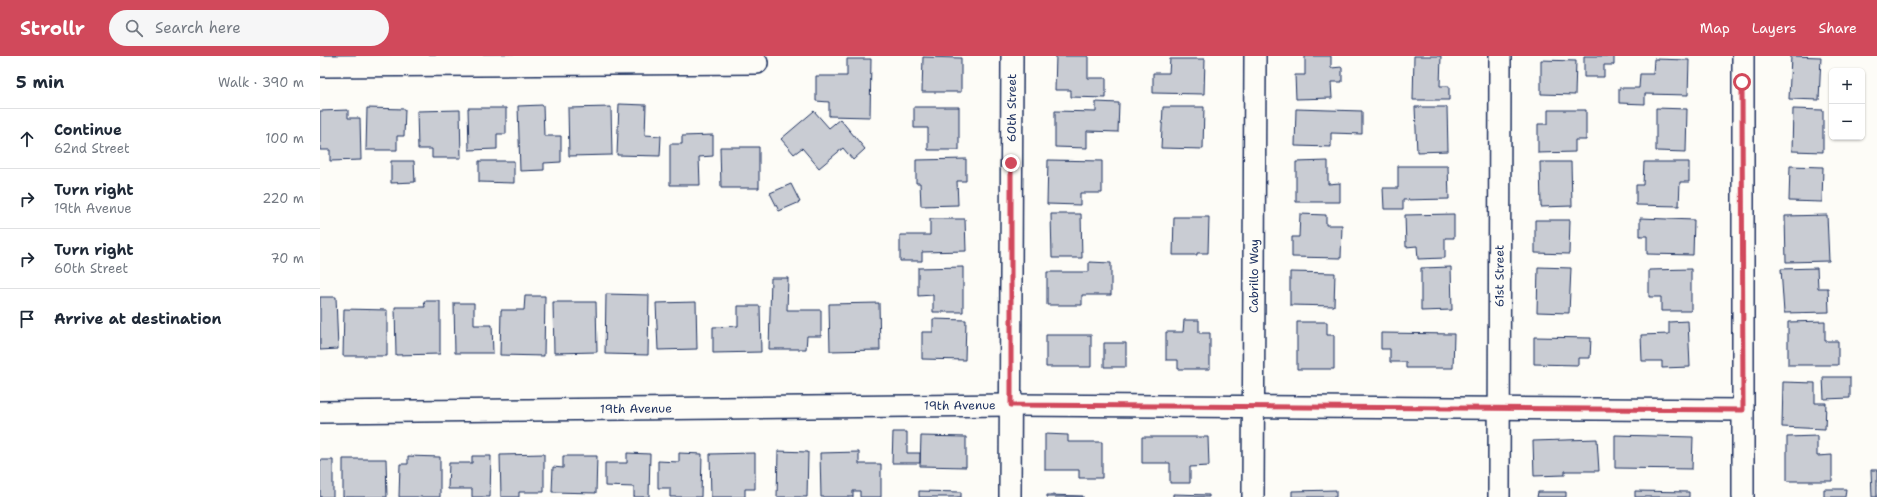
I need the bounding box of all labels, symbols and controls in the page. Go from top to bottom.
search box [109,10,389,46]
text: Strollr [20,16,85,41]
icon: search [123,17,145,39]
text: Search here [155,18,241,38]
text: Map [1700,19,1730,37]
text: Layers [1752,19,1796,37]
text: Share [1818,19,1857,37]
map controls [1829,68,1865,140]
button: + [1829,68,1865,104]
text: 5 min [16,71,64,93]
route start [1733,73,1751,91]
text: Walk · 390 m [218,74,304,91]
street label: 60th Street [1004,74,1020,142]
button: − [1829,104,1865,140]
text: Continue [54,120,122,140]
icon: ahead [16,128,38,150]
text: 100 m [265,130,304,147]
text: 62nd Street [54,140,130,157]
route end [1002,154,1020,172]
text: Turn right [54,180,134,200]
icon: right [16,188,38,210]
text: 220 m [262,190,304,207]
text: 19th Avenue [54,200,132,217]
street label: Cabrillo Way [1246,239,1262,313]
text: Turn right [54,240,134,260]
street label: 61st Street [1491,245,1508,307]
icon: right [16,248,38,270]
text: 70 m [270,250,304,267]
text: 60th Street [54,260,128,277]
icon: arrive [16,308,38,330]
text: Arrive at destination [54,309,222,329]
street label: 19th Avenue [924,397,996,414]
street label: 19th Avenue [600,400,672,417]

